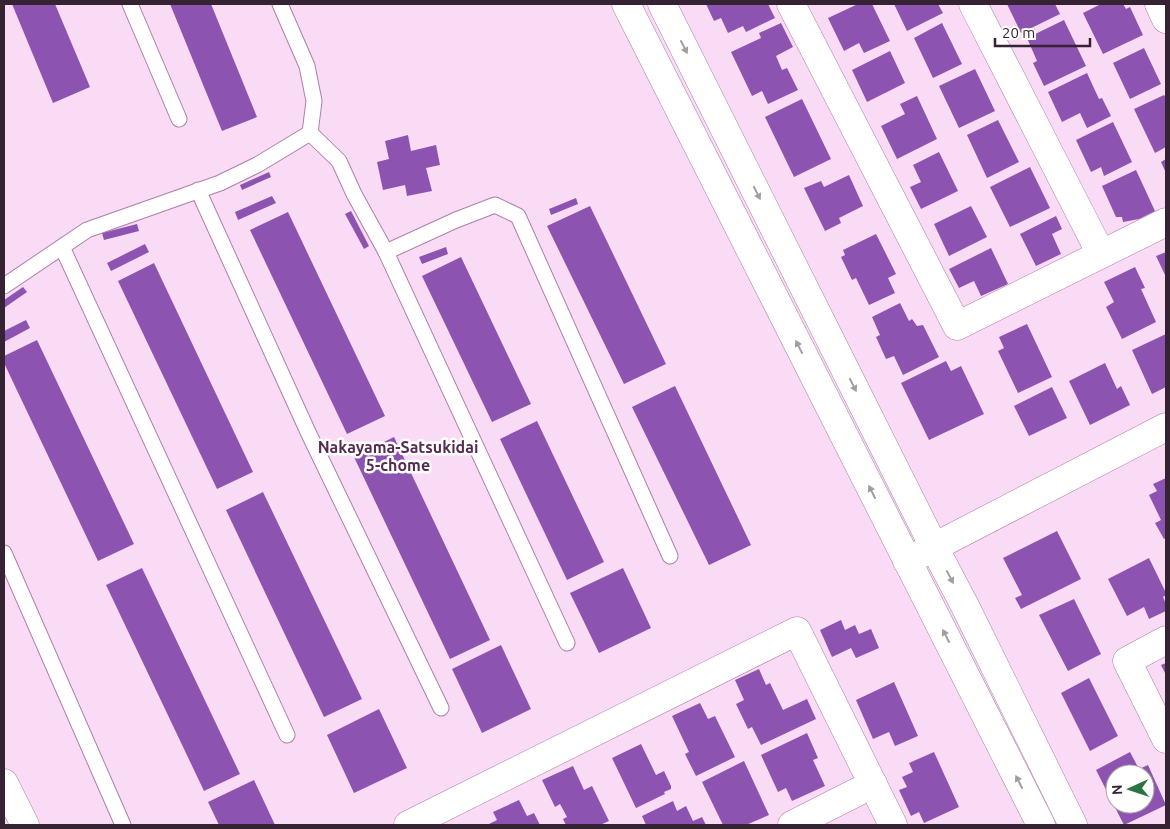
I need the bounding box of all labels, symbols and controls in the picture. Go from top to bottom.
scale bar [995,15,1090,47]
text: 20 m [1002,24,1035,41]
one-way arrow [680,40,688,55]
one-way arrow [753,186,761,200]
one-way arrow [795,339,803,354]
one-way arrow [849,378,857,392]
district label: Nakayama-Satsukidai 5-chome [318,438,478,474]
one-way arrow [868,485,876,499]
one-way arrow [946,570,954,584]
one-way arrow [942,629,950,643]
north arrow [1105,764,1155,814]
one-way arrow [1015,774,1023,789]
text: N [1109,784,1125,795]

